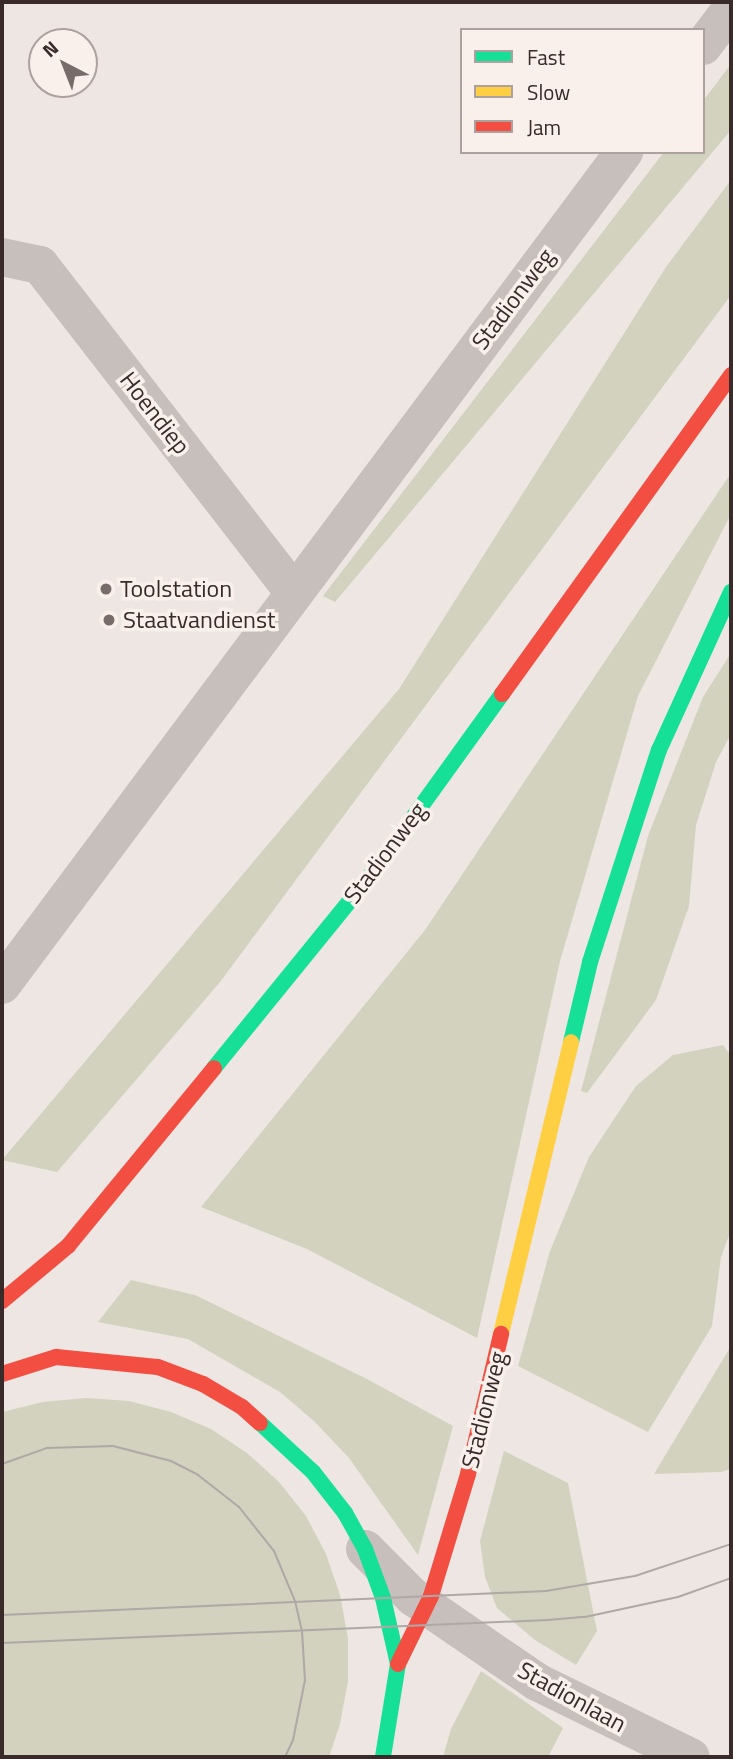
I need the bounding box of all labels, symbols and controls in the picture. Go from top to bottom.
north arrow [28,28,98,98]
legend [460,28,705,154]
text: N [35,33,65,64]
text: Fast [527,41,565,73]
text: Slow [527,76,570,108]
text: Jam [527,111,561,143]
street label: Stadionweg [466,243,560,355]
street label: Hoendiep [114,366,196,460]
place label: Toolstation [120,575,232,603]
marker: Toolstation [98,581,114,597]
place label: Staatvandienst [123,606,275,634]
marker: Staatvandienst [101,612,117,628]
street label: Stadionweg [338,797,432,909]
street label: Stadionweg [456,1349,512,1471]
street label: Stadionlaan [513,1656,631,1738]

